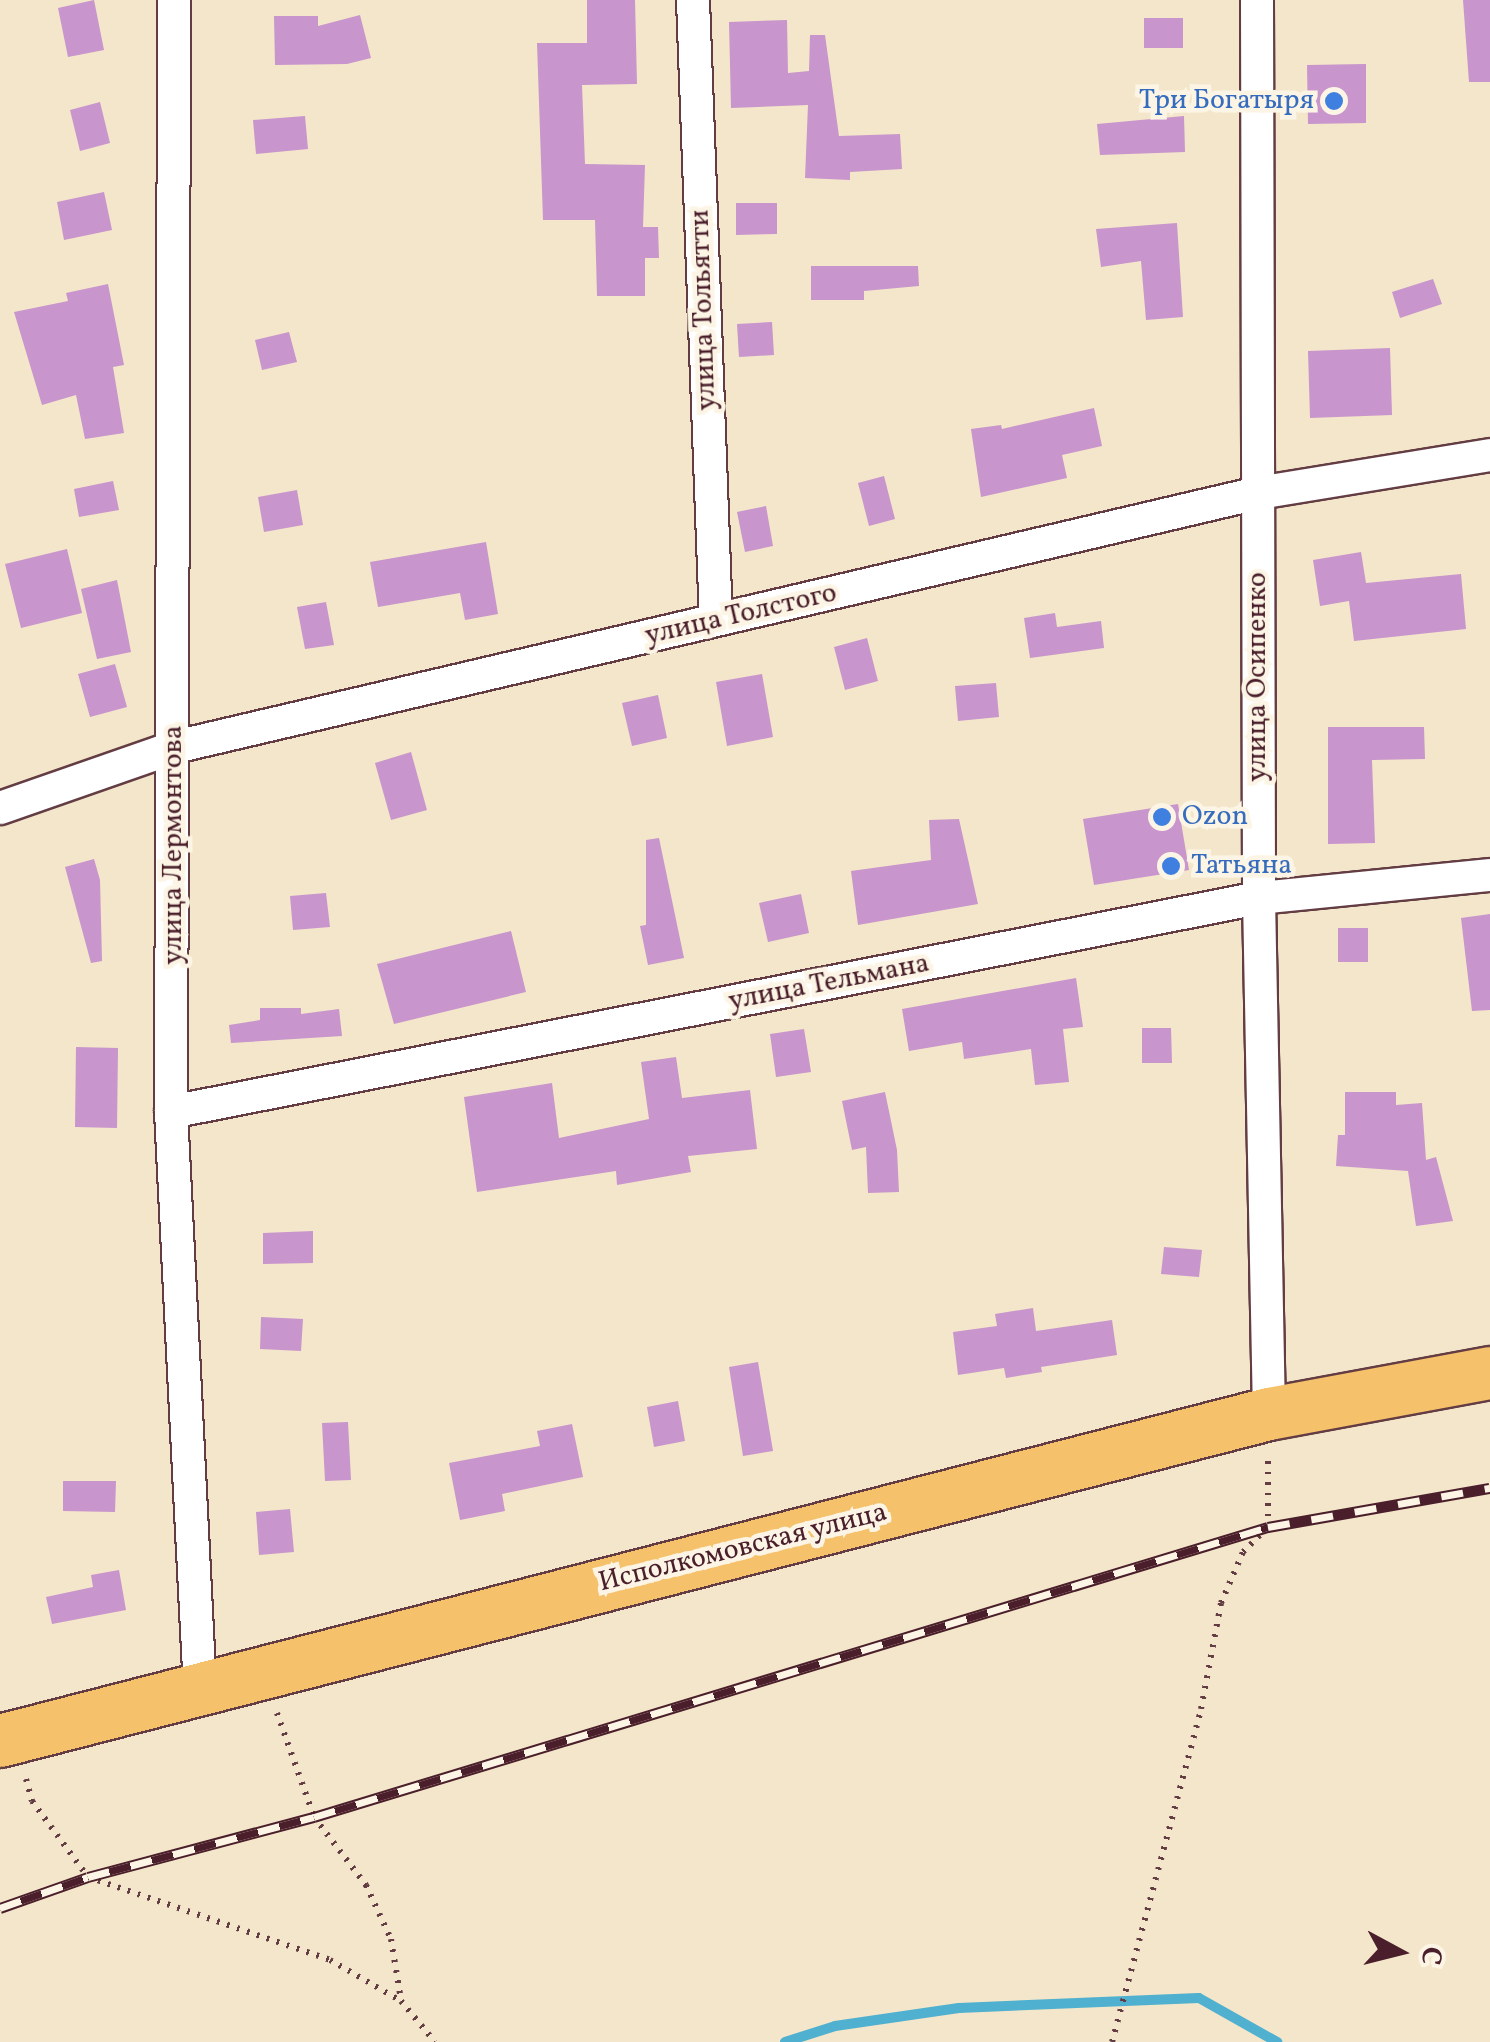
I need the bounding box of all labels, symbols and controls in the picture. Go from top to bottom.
place label: Три Богатыря [1139,84,1314,118]
marker: Три Богатыря [1323,90,1345,112]
street label: улица Тольятти [684,208,724,412]
street label: улица Осипенко [1241,572,1275,782]
street label: улица Толстого [641,577,841,653]
street label: улица Лермонтова [157,725,191,965]
place label: Ozon [1182,800,1248,834]
marker: Ozon [1151,806,1173,828]
place label: Татьяна [1191,849,1292,883]
marker: Татьяна [1160,855,1182,877]
street label: улица Тельмана [725,947,933,1019]
street label: Исполкомовская улица [595,1496,891,1600]
north arrow [1350,1902,1450,2002]
text: С [1410,1944,1451,1967]

